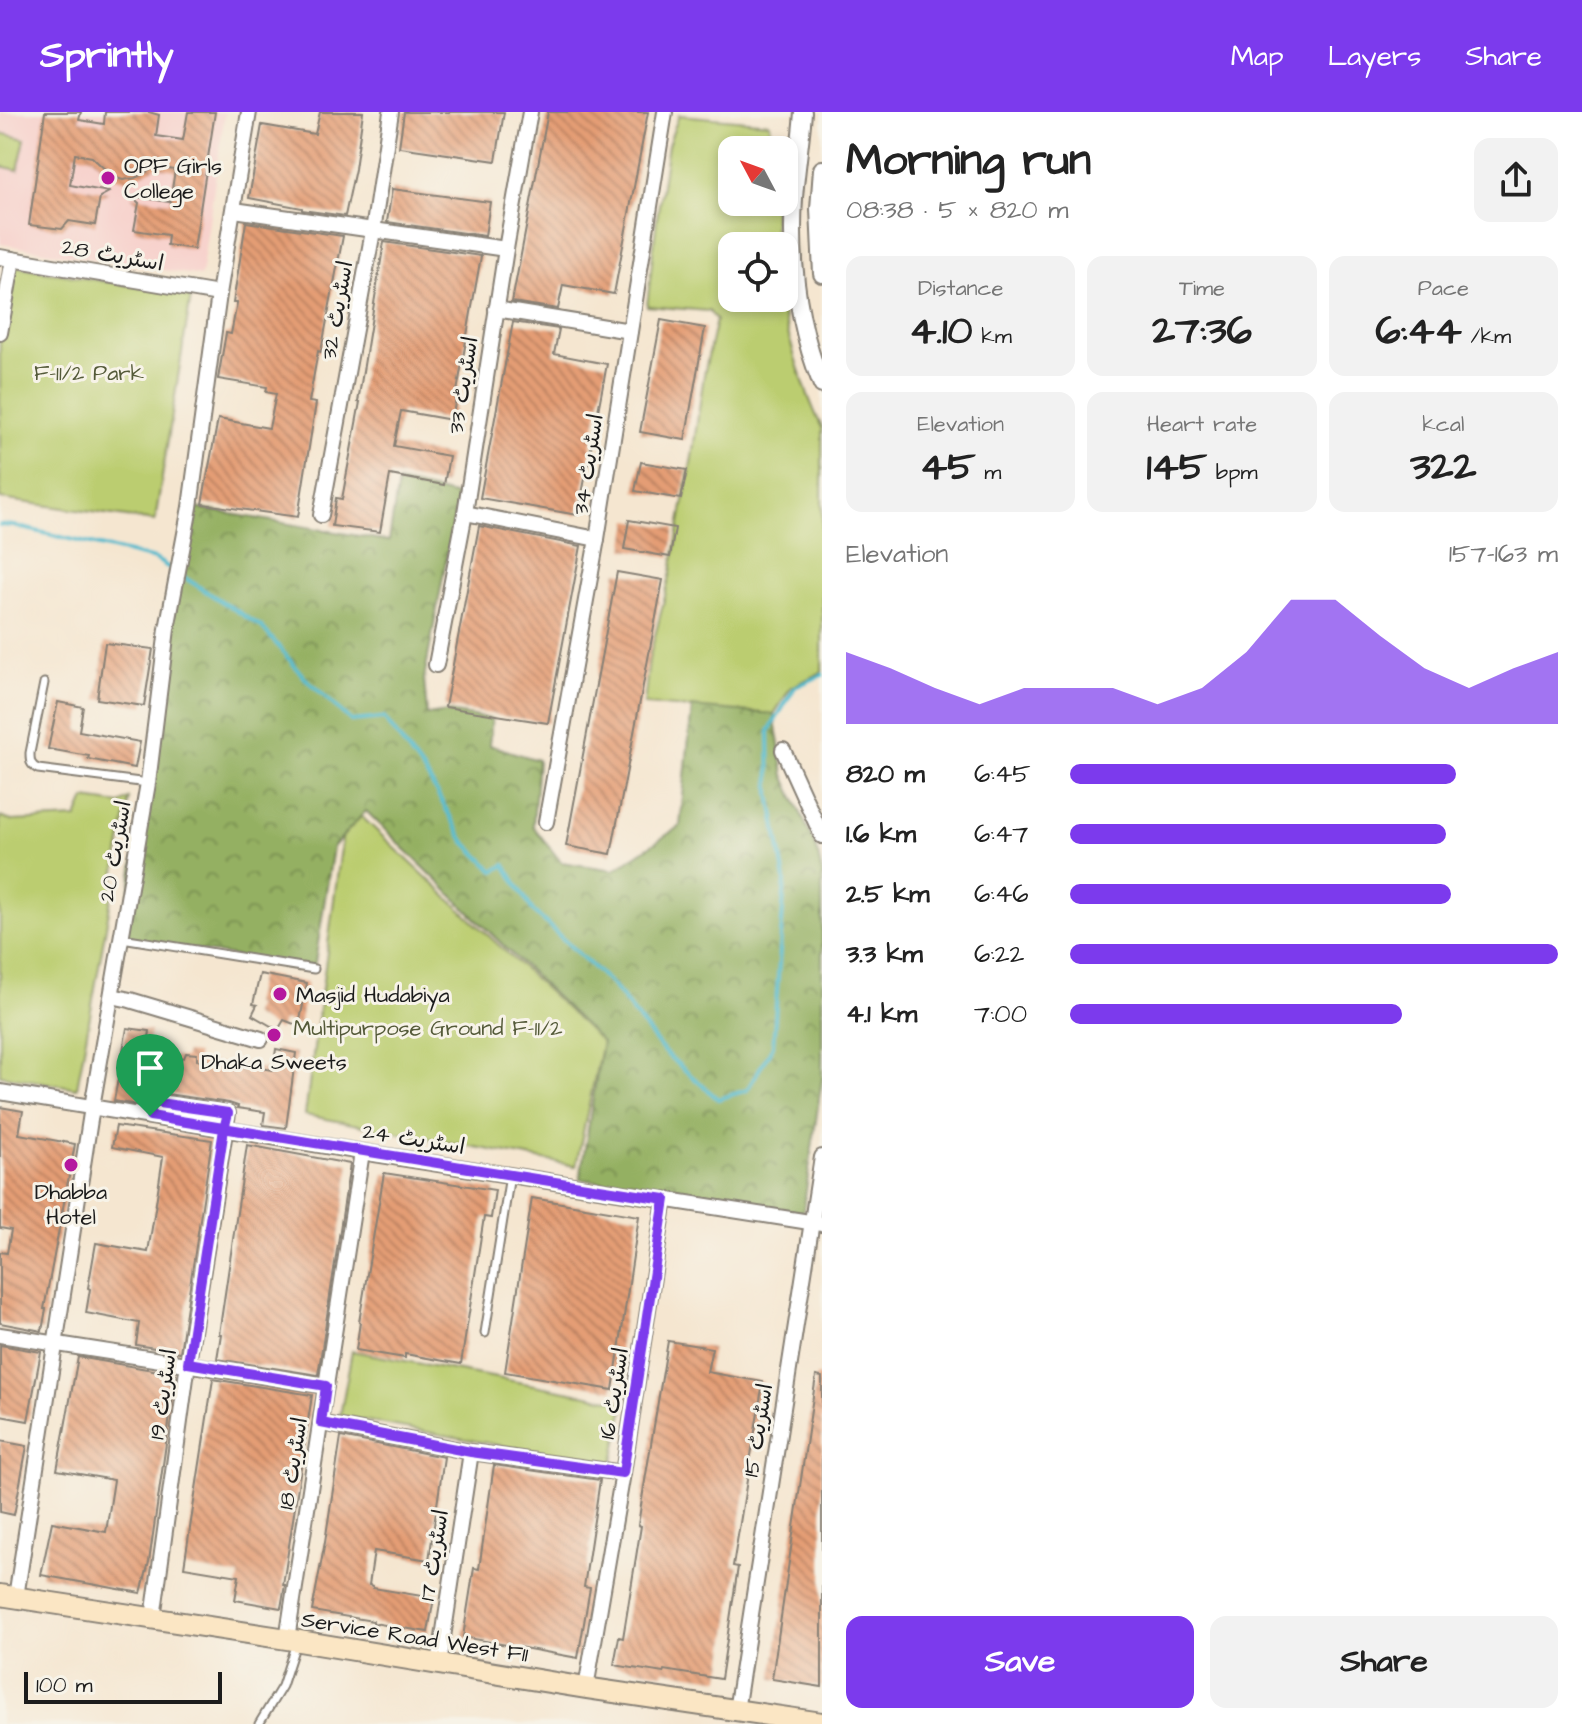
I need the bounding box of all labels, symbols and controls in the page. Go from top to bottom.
text: Sprintly [40,30,173,82]
text: Map [1231,37,1284,76]
text: Layers [1328,37,1421,76]
text: Share [1465,37,1542,76]
text: Morning run [846,131,1091,192]
north arrow [718,136,798,216]
map controls [718,136,798,312]
button: share [1474,138,1558,222]
place label: OPF Girls College [124,151,222,208]
marker: OPF Girls College [99,169,117,187]
text: 08:38 · 5 × 820 m [846,192,1068,228]
street label: اسٹریٹ 28 [59,231,166,280]
button: locate [718,232,798,312]
street label: اسٹریٹ 32 [314,258,361,362]
text: Distance [918,273,1003,304]
text: Time [1179,273,1225,304]
text: Pace [1418,273,1469,304]
text: 4.10 [909,304,973,359]
text: 27:36 [1152,304,1252,359]
text: 6:44 [1375,304,1462,359]
text: km [973,321,1012,352]
text: /km [1462,321,1511,352]
street label: اسٹریٹ 33 [440,334,486,436]
park label: F-11/2 Park [34,358,144,389]
text: Elevation [917,409,1004,440]
text: Heart rate [1147,409,1257,440]
text: kcal [1422,409,1464,440]
street label: اسٹریٹ 34 [565,411,612,517]
text: 45 [920,440,975,495]
text: 145 [1146,440,1207,495]
text: 322 [1410,440,1476,495]
text: m [975,457,1001,488]
text: bpm [1207,457,1258,488]
text: Elevation [846,536,948,572]
text: 157–163 m [1449,536,1558,572]
text: 820 m [846,756,925,792]
text: 6:45 [974,756,1031,792]
street label: اسٹریٹ 20 [91,798,140,904]
text: 1.6 km [846,816,916,852]
text: 6:47 [974,816,1028,852]
text: 2.5 km [846,876,930,912]
text: 6:46 [974,876,1029,912]
text: 3.3 km [846,936,923,972]
text: 6:22 [974,936,1024,972]
place label: Masjid Hudabiya [296,980,450,1012]
marker: Masjid Hudabiya [271,985,289,1003]
text: 4.1 km [846,996,917,1032]
text: 7:00 [974,996,1027,1032]
park label: Multipurpose Ground F-11/2 [293,1013,563,1044]
marker: Dhaka Sweets [265,1026,283,1044]
pin [116,1034,184,1116]
icon: arrive [128,1046,172,1090]
place label: Dhaka Sweets [201,1047,347,1078]
street label: اسٹریٹ 24 [360,1116,467,1163]
marker: Dhabba Hotel [62,1156,80,1174]
place label: Dhabba Hotel [35,1177,107,1233]
street label: اسٹریٹ 16 [592,1345,637,1441]
street label: اسٹریٹ 19 [142,1347,185,1442]
street label: اسٹریٹ 15 [736,1381,781,1479]
street label: اسٹریٹ 18 [271,1415,316,1512]
street label: اسٹریٹ 17 [412,1507,457,1603]
street label: Service Road West F11 [299,1604,531,1671]
button: Save [846,1616,1194,1708]
button: Share [1210,1616,1558,1708]
scale bar [24,1668,222,1704]
text: 100 m [36,1670,93,1701]

